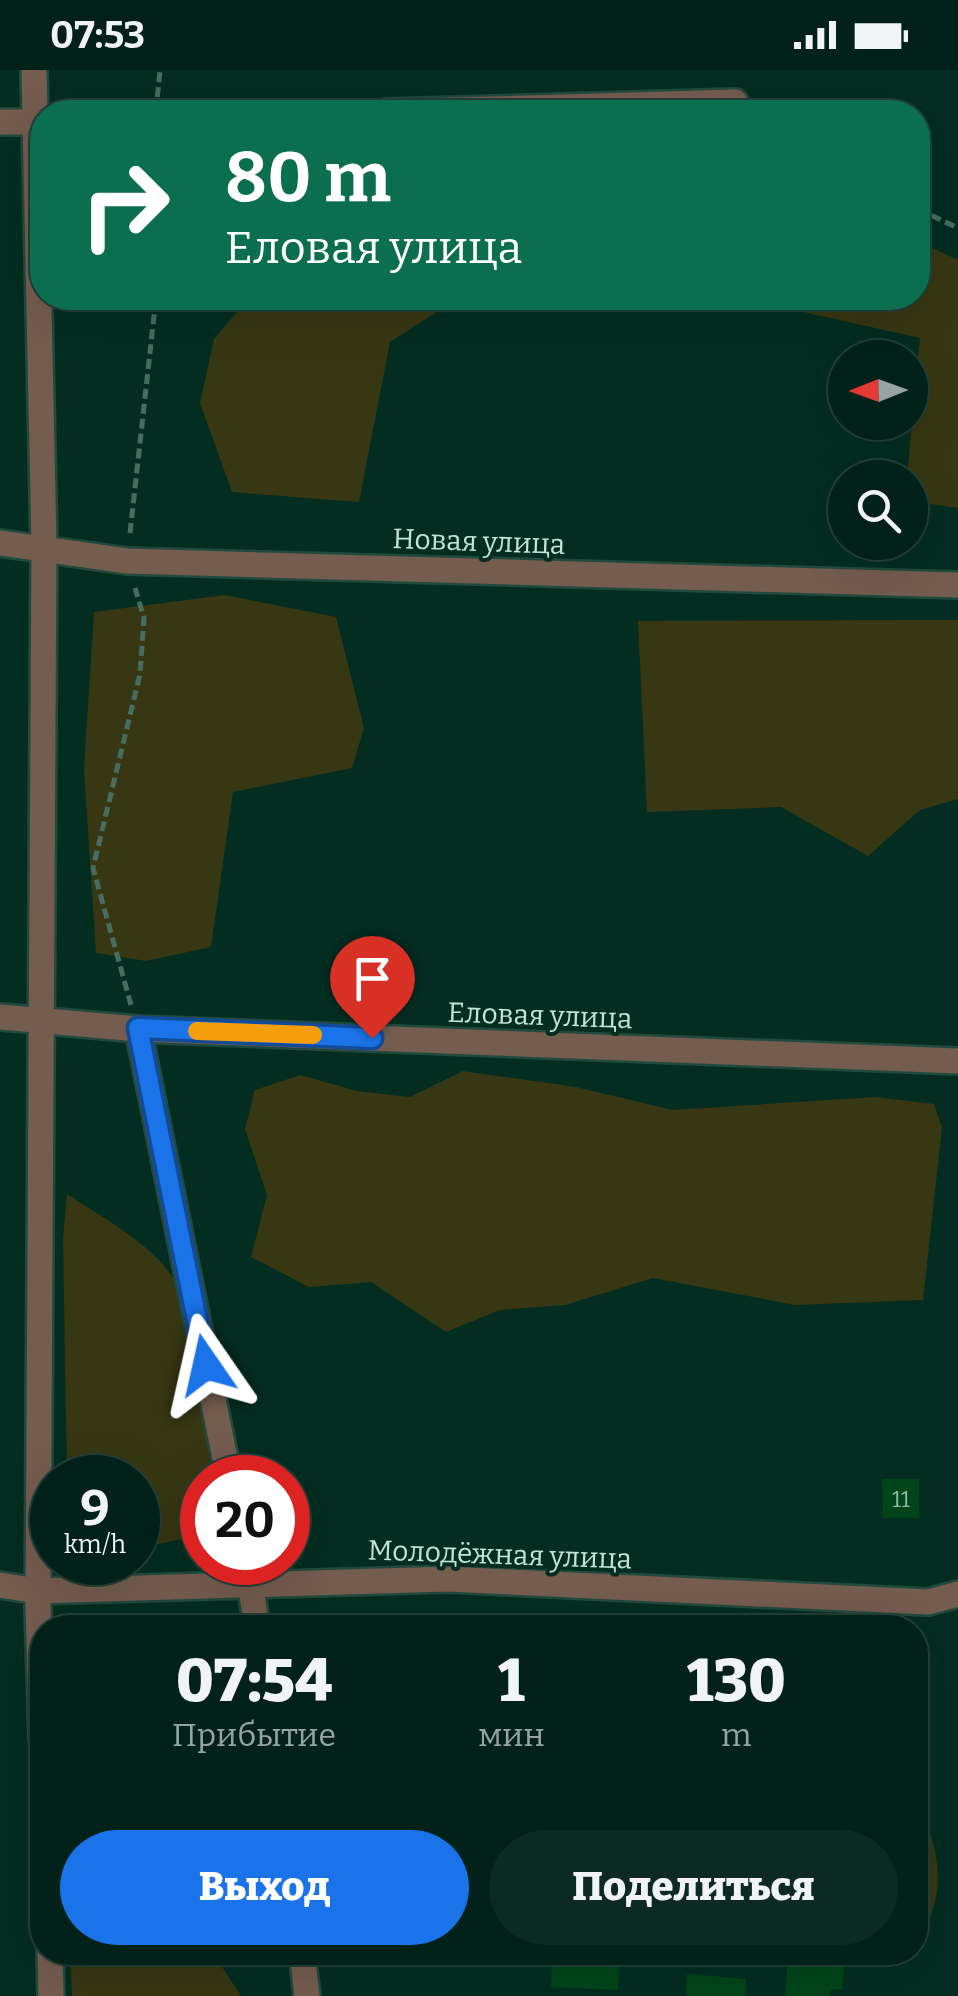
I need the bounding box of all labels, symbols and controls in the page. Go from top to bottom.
text: 07:53 [50,12,145,58]
text: 80 m [225,136,391,220]
icon: right [60,140,190,270]
text: Еловая улица [225,221,522,275]
north arrow [828,340,928,440]
map controls [828,340,928,560]
button: search [828,460,928,560]
street label: Новая улица [392,522,566,561]
pin [330,936,415,1039]
icon: arrive [345,951,400,1006]
street label: Еловая улица [447,996,633,1035]
position arrow [154,1313,258,1417]
speed limit sign: 20 [180,1455,310,1585]
text: 9 [80,1478,110,1538]
house number: 11 [892,1486,910,1513]
text: km/h [64,1530,126,1560]
street label: Молодёжная улица [367,1533,633,1576]
text: 07:54 [176,1645,332,1717]
text: 1 [498,1645,525,1717]
text: 130 [687,1645,786,1717]
text: Прибытие [172,1716,336,1754]
text: мин [478,1716,545,1754]
text: m [721,1716,752,1754]
button: Выход [60,1830,469,1945]
button: Поделиться [489,1830,898,1945]

